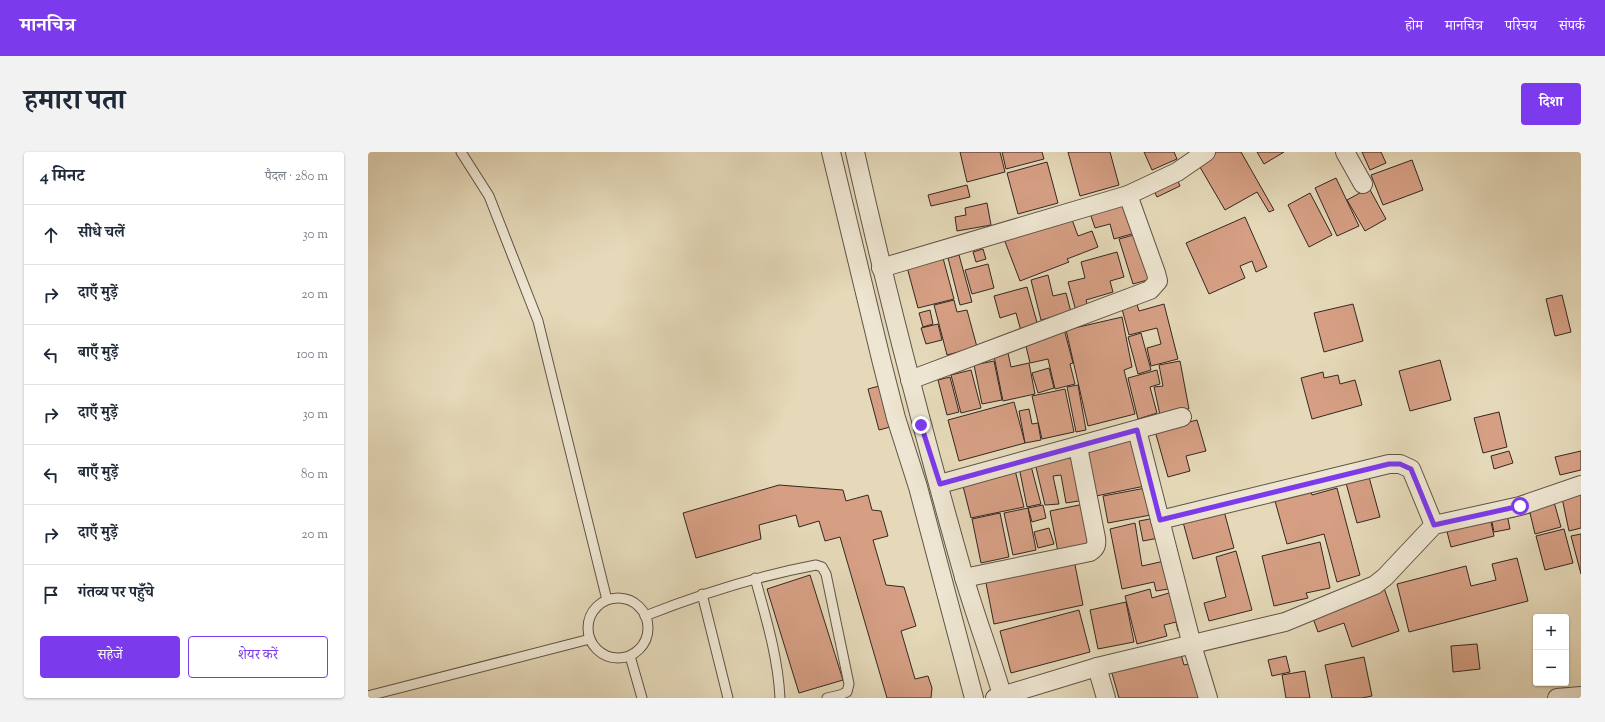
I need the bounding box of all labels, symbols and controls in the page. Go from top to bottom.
text: मानचित्र [20,13,75,40]
text: होम [1405,17,1423,37]
text: मानचित्र [1445,17,1483,37]
text: परिचय [1505,17,1537,37]
text: संपर्क [1559,17,1585,37]
text: हमारा पता [24,82,125,122]
button: दिशा [1521,83,1581,125]
text: 4 मिनट [40,165,84,189]
text: पैदल · 280 m [265,168,328,186]
text: सीधे चलें [78,223,125,244]
icon: ahead [40,224,62,246]
text: 30 m [302,226,328,244]
text: दाएँ मुड़ें [78,283,118,304]
icon: right [40,284,62,306]
text: 20 m [302,286,328,304]
text: बाएँ मुड़ें [78,343,118,364]
icon: left [40,344,62,366]
text: 100 m [296,346,328,364]
text: दाएँ मुड़ें [78,403,118,424]
icon: right [40,404,62,426]
text: 30 m [302,406,328,424]
route end [912,416,930,434]
text: बाएँ मुड़ें [78,463,118,484]
icon: left [40,464,62,486]
text: 80 m [301,466,328,484]
route start [1511,497,1529,515]
text: दाएँ मुड़ें [78,523,118,544]
icon: right [40,524,62,546]
text: 20 m [302,526,328,544]
text: गंतव्य पर पहुँचे [78,583,154,604]
icon: arrive [40,584,62,606]
map controls [1533,614,1569,686]
button: + [1533,614,1569,650]
button: सहेजें [40,636,180,678]
button: शेयर करें [188,636,328,678]
button: − [1533,650,1569,686]

